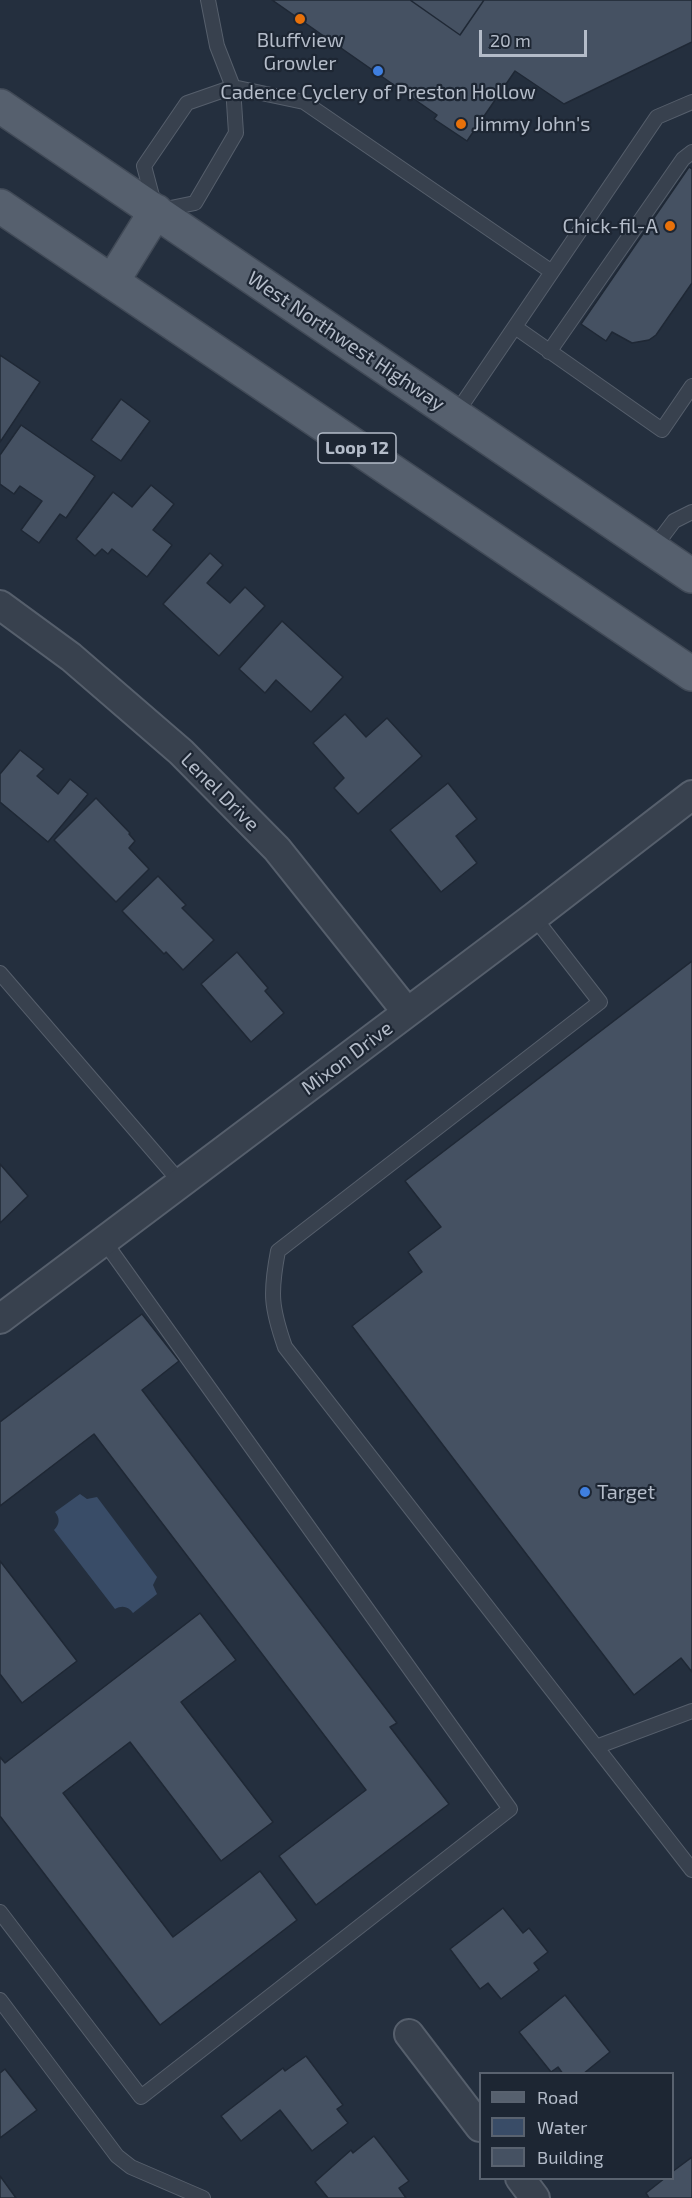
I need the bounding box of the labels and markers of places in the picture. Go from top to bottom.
marker: Bluffview Growler [293,12,307,26]
place label: Bluffview Growler [257,28,343,75]
marker: Cadence Cyclery of Preston Hollow [371,64,385,78]
place label: Cadence Cyclery of Preston Hollow [220,80,536,104]
place label: Jimmy John's [473,112,590,136]
marker: Jimmy John's [454,117,468,131]
place label: Chick-fil-A [563,214,658,238]
marker: Chick-fil-A [663,219,677,233]
place label: Target [597,1480,655,1504]
marker: Target [578,1485,592,1499]

